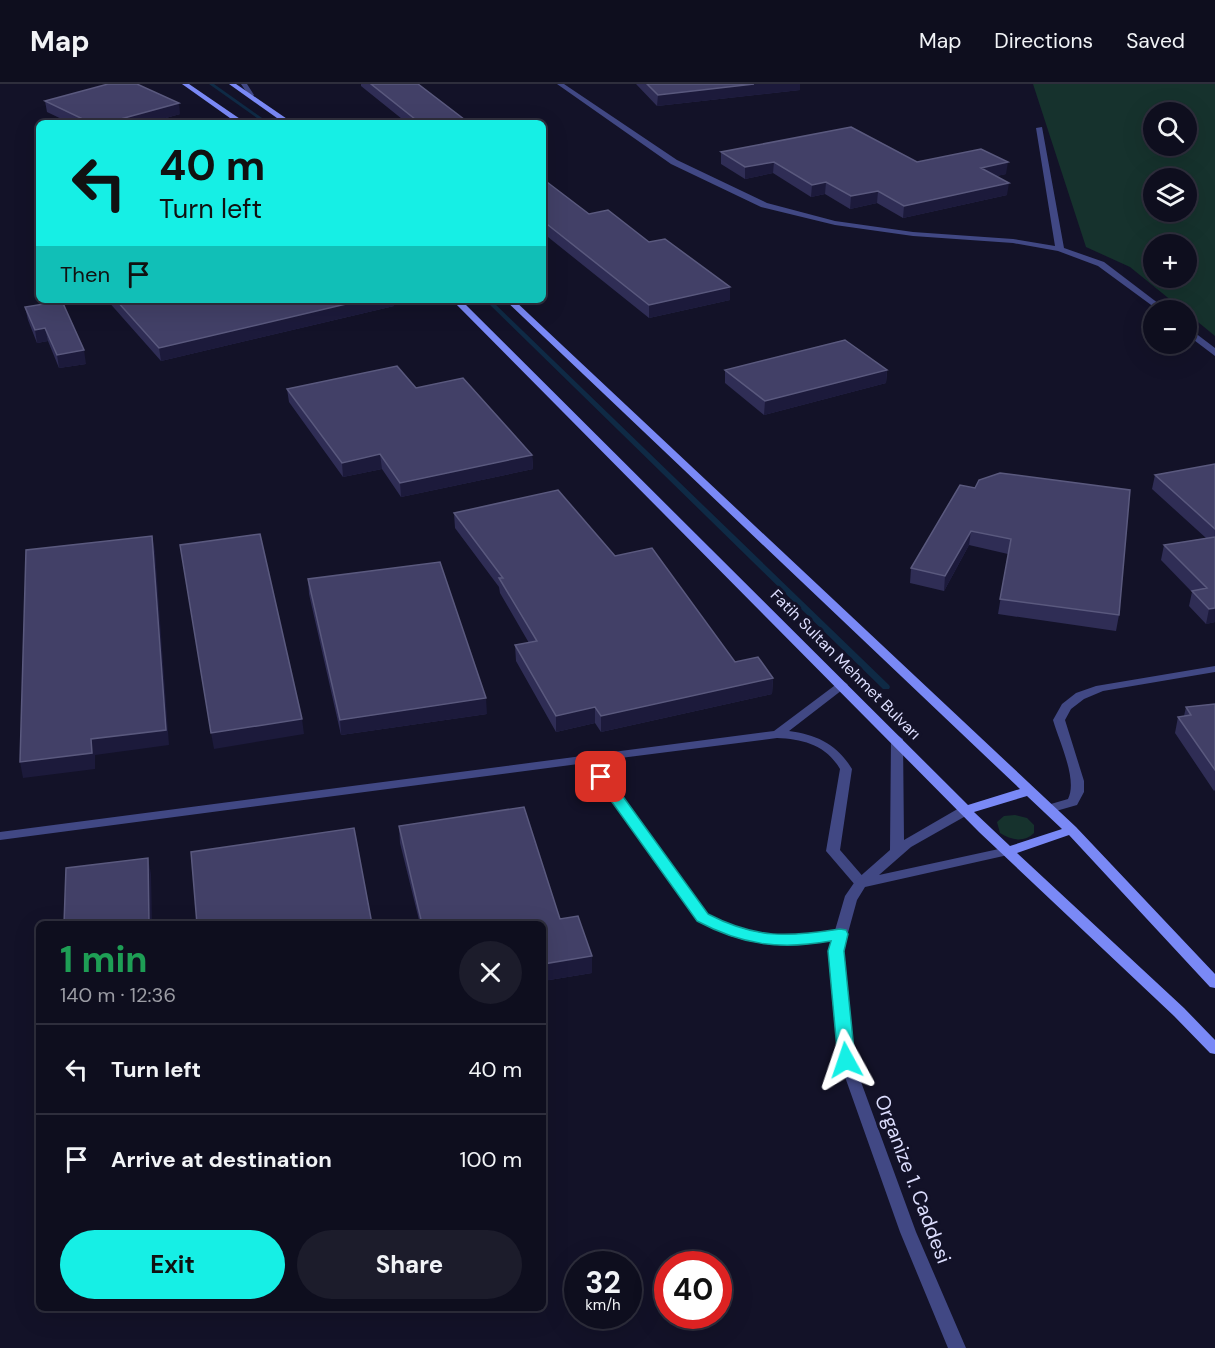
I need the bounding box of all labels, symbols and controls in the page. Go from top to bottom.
text: Map [30,23,90,60]
text: Map [919,27,961,55]
text: Directions [994,27,1093,55]
text: Saved [1126,27,1185,55]
map controls [1143,102,1197,354]
button: search [1143,102,1197,156]
text: 40 m [159,138,265,193]
icon: left [60,144,138,222]
button: layers [1143,168,1197,222]
text: Turn left [159,191,262,226]
button: + [1143,234,1197,288]
icon: arrive [122,258,155,291]
text: Then [60,260,110,289]
button: − [1143,300,1197,354]
street label: Fatih Sultan Mehmet Bulvarı [766,585,925,744]
pin [575,751,626,802]
icon: arrive [584,760,617,793]
text: 1 min [60,936,148,983]
button: close [459,941,522,1004]
text: 140 m · 12:36 [60,982,176,1008]
position arrow [814,1028,878,1092]
icon: left [60,1053,93,1086]
text: Turn left [111,1055,201,1084]
text: 40 m [468,1055,522,1084]
street label: Organize 1. Caddesi [869,1091,957,1267]
icon: arrive [60,1143,93,1176]
text: Arrive at destination [111,1145,332,1174]
text: 100 m [460,1145,522,1174]
button: Exit [60,1230,285,1299]
button: Share [297,1230,522,1299]
speed limit sign: 40 [654,1251,732,1329]
text: 32 [585,1263,621,1302]
text: km/h [585,1295,621,1315]

